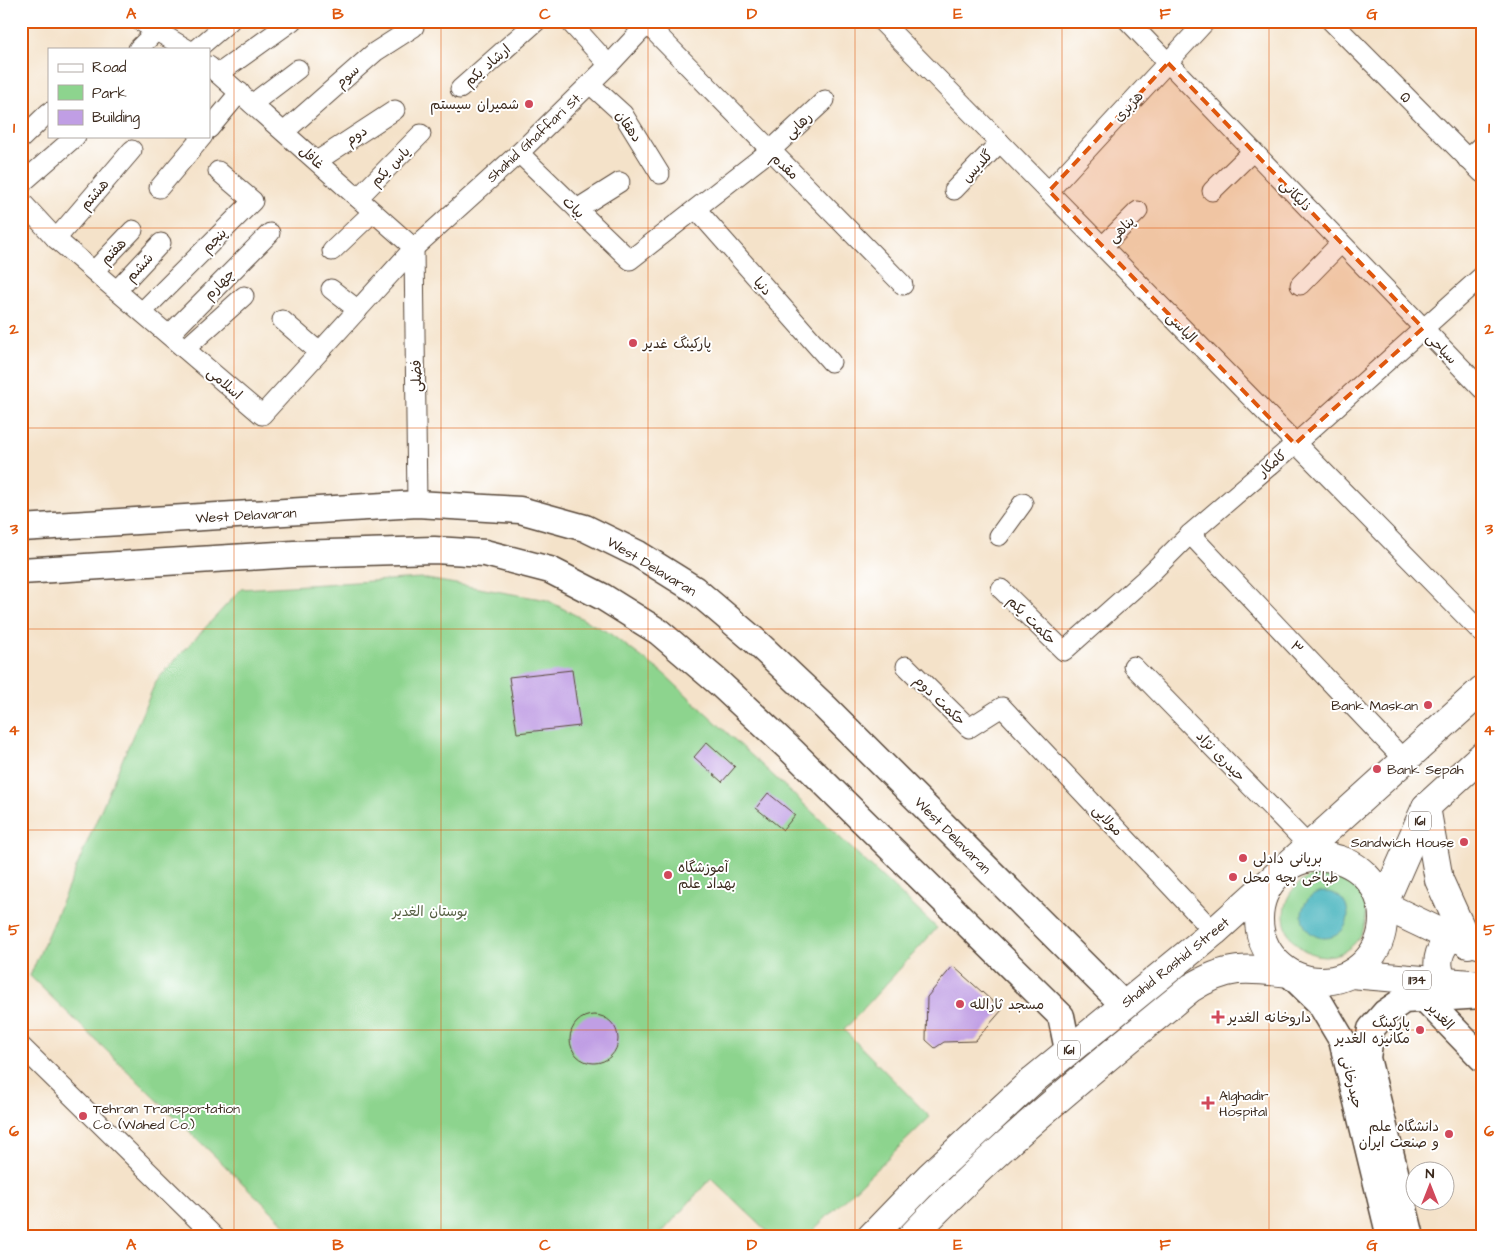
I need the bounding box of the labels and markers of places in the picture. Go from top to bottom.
place label: شمیران سیستم [430,95,519,115]
marker: شمیران سیستم [523,98,535,110]
place label: پارکینگ غدیر [642,334,711,354]
marker: پارکینگ غدیر [627,337,639,349]
place label: Bank Maskan [1331,696,1418,716]
marker: Bank Maskan [1422,699,1434,711]
place label: Bank Sepah [1387,760,1464,780]
marker: Bank Sepah [1371,763,1383,775]
place label: Sandwich House [1351,833,1454,853]
marker: Sandwich House [1458,836,1470,848]
place label: بریانی دادلی [1253,849,1322,869]
marker: بریانی دادلی [1237,852,1249,864]
place label: آموزشگاه بهداد علم [678,858,736,894]
place label: طباخی بچه محل [1243,868,1338,888]
marker: آموزشگاه بهداد علم [662,869,674,881]
marker: طباخی بچه محل [1227,871,1239,883]
place label: مسجد ثارالله [970,995,1044,1015]
marker: مسجد ثارالله [954,998,966,1010]
place label: داروخانه الغدیر [1227,1008,1311,1028]
marker: داروخانه الغدیر [1212,1011,1224,1023]
place label: پارکینگ مکانیزه الغدیر [1334,1013,1410,1049]
marker: پارکینگ مکانیزه الغدیر [1414,1024,1426,1036]
place label: Alghadir Hospital [1219,1086,1269,1122]
marker: Alghadir Hospital [1201,1096,1215,1110]
place label: Tehran Transportation Co. (Wahed Co.) [93,1099,240,1135]
marker: Tehran Transportation Co. (Wahed Co.) [77,1110,89,1122]
place label: دانشگاه علم و صنعت ایران [1359,1117,1439,1153]
marker: دانشگاه علم و صنعت ایران [1443,1128,1455,1140]

